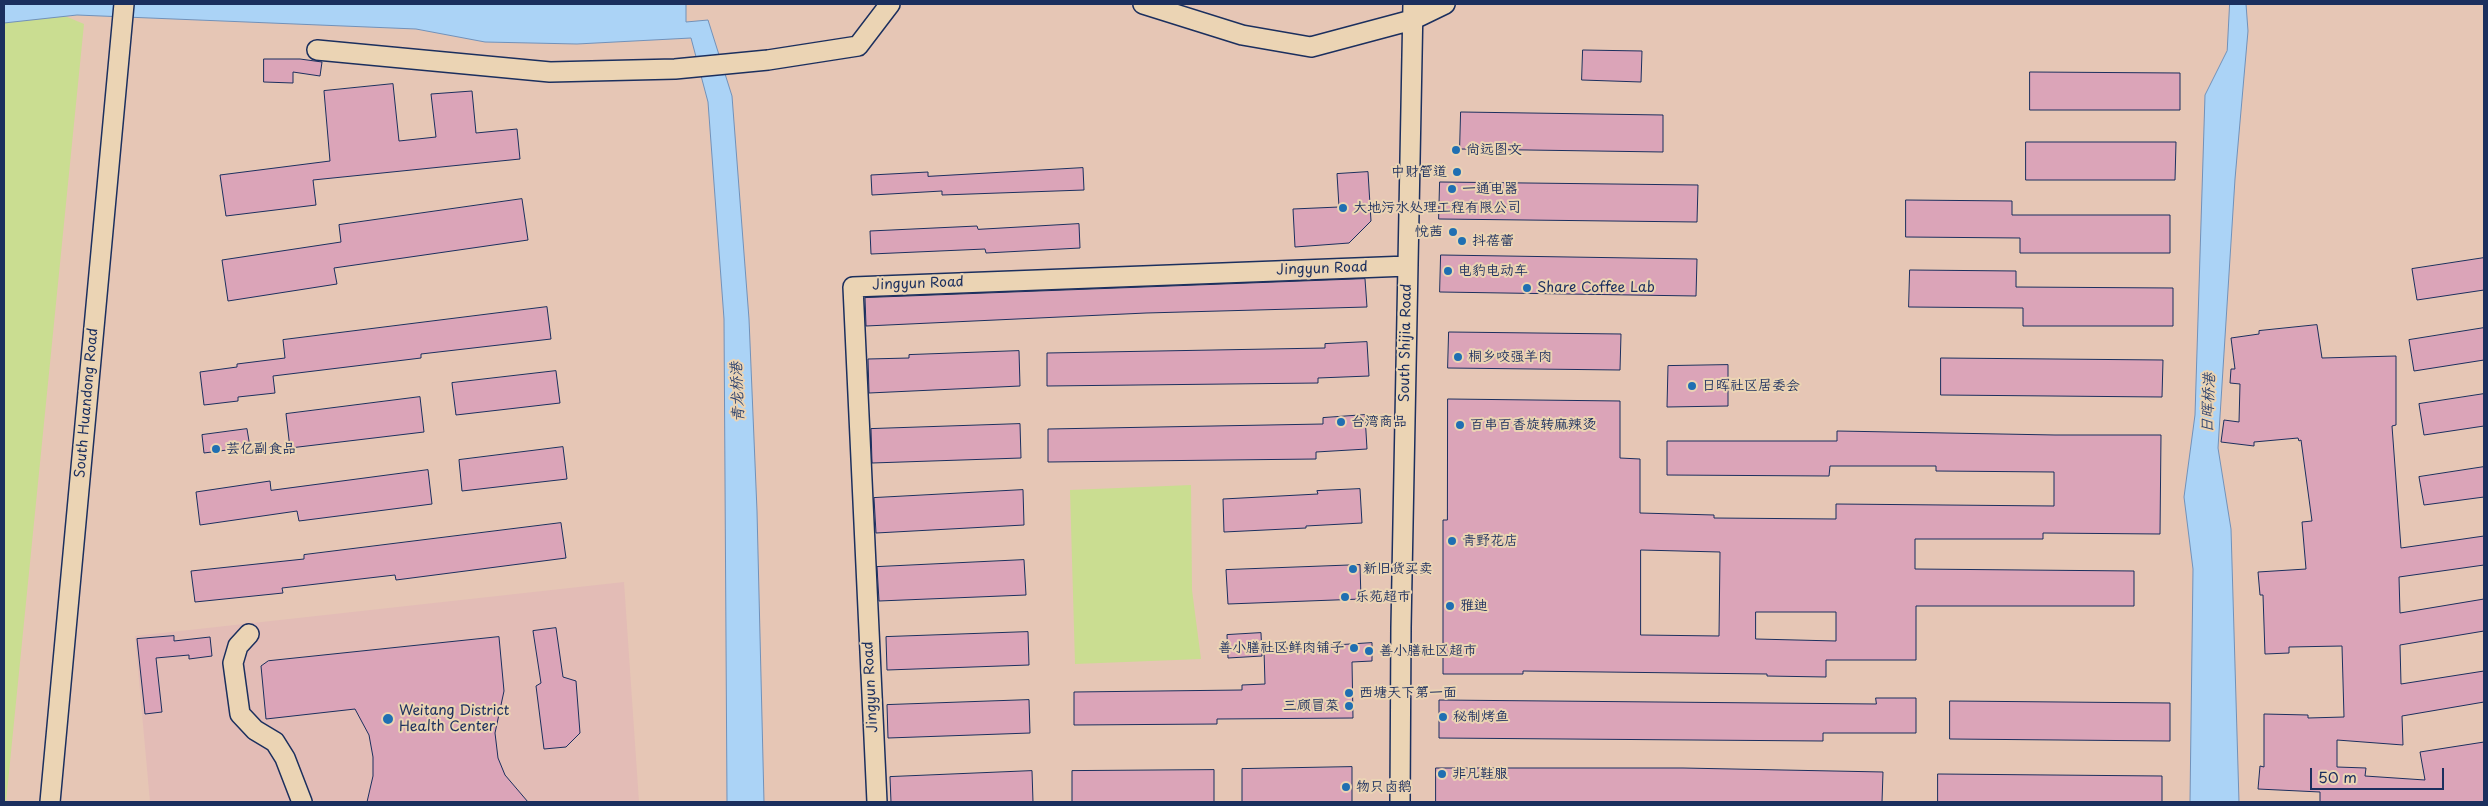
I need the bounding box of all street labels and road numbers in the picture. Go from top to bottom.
street label: Jingyun Road [1276,259,1368,279]
street label: Jingyun Road [872,274,964,294]
street label: South Shijia Road [1397,284,1415,402]
street label: South Huandong Road [72,327,102,479]
street label: Jingyun Road [860,641,882,733]

